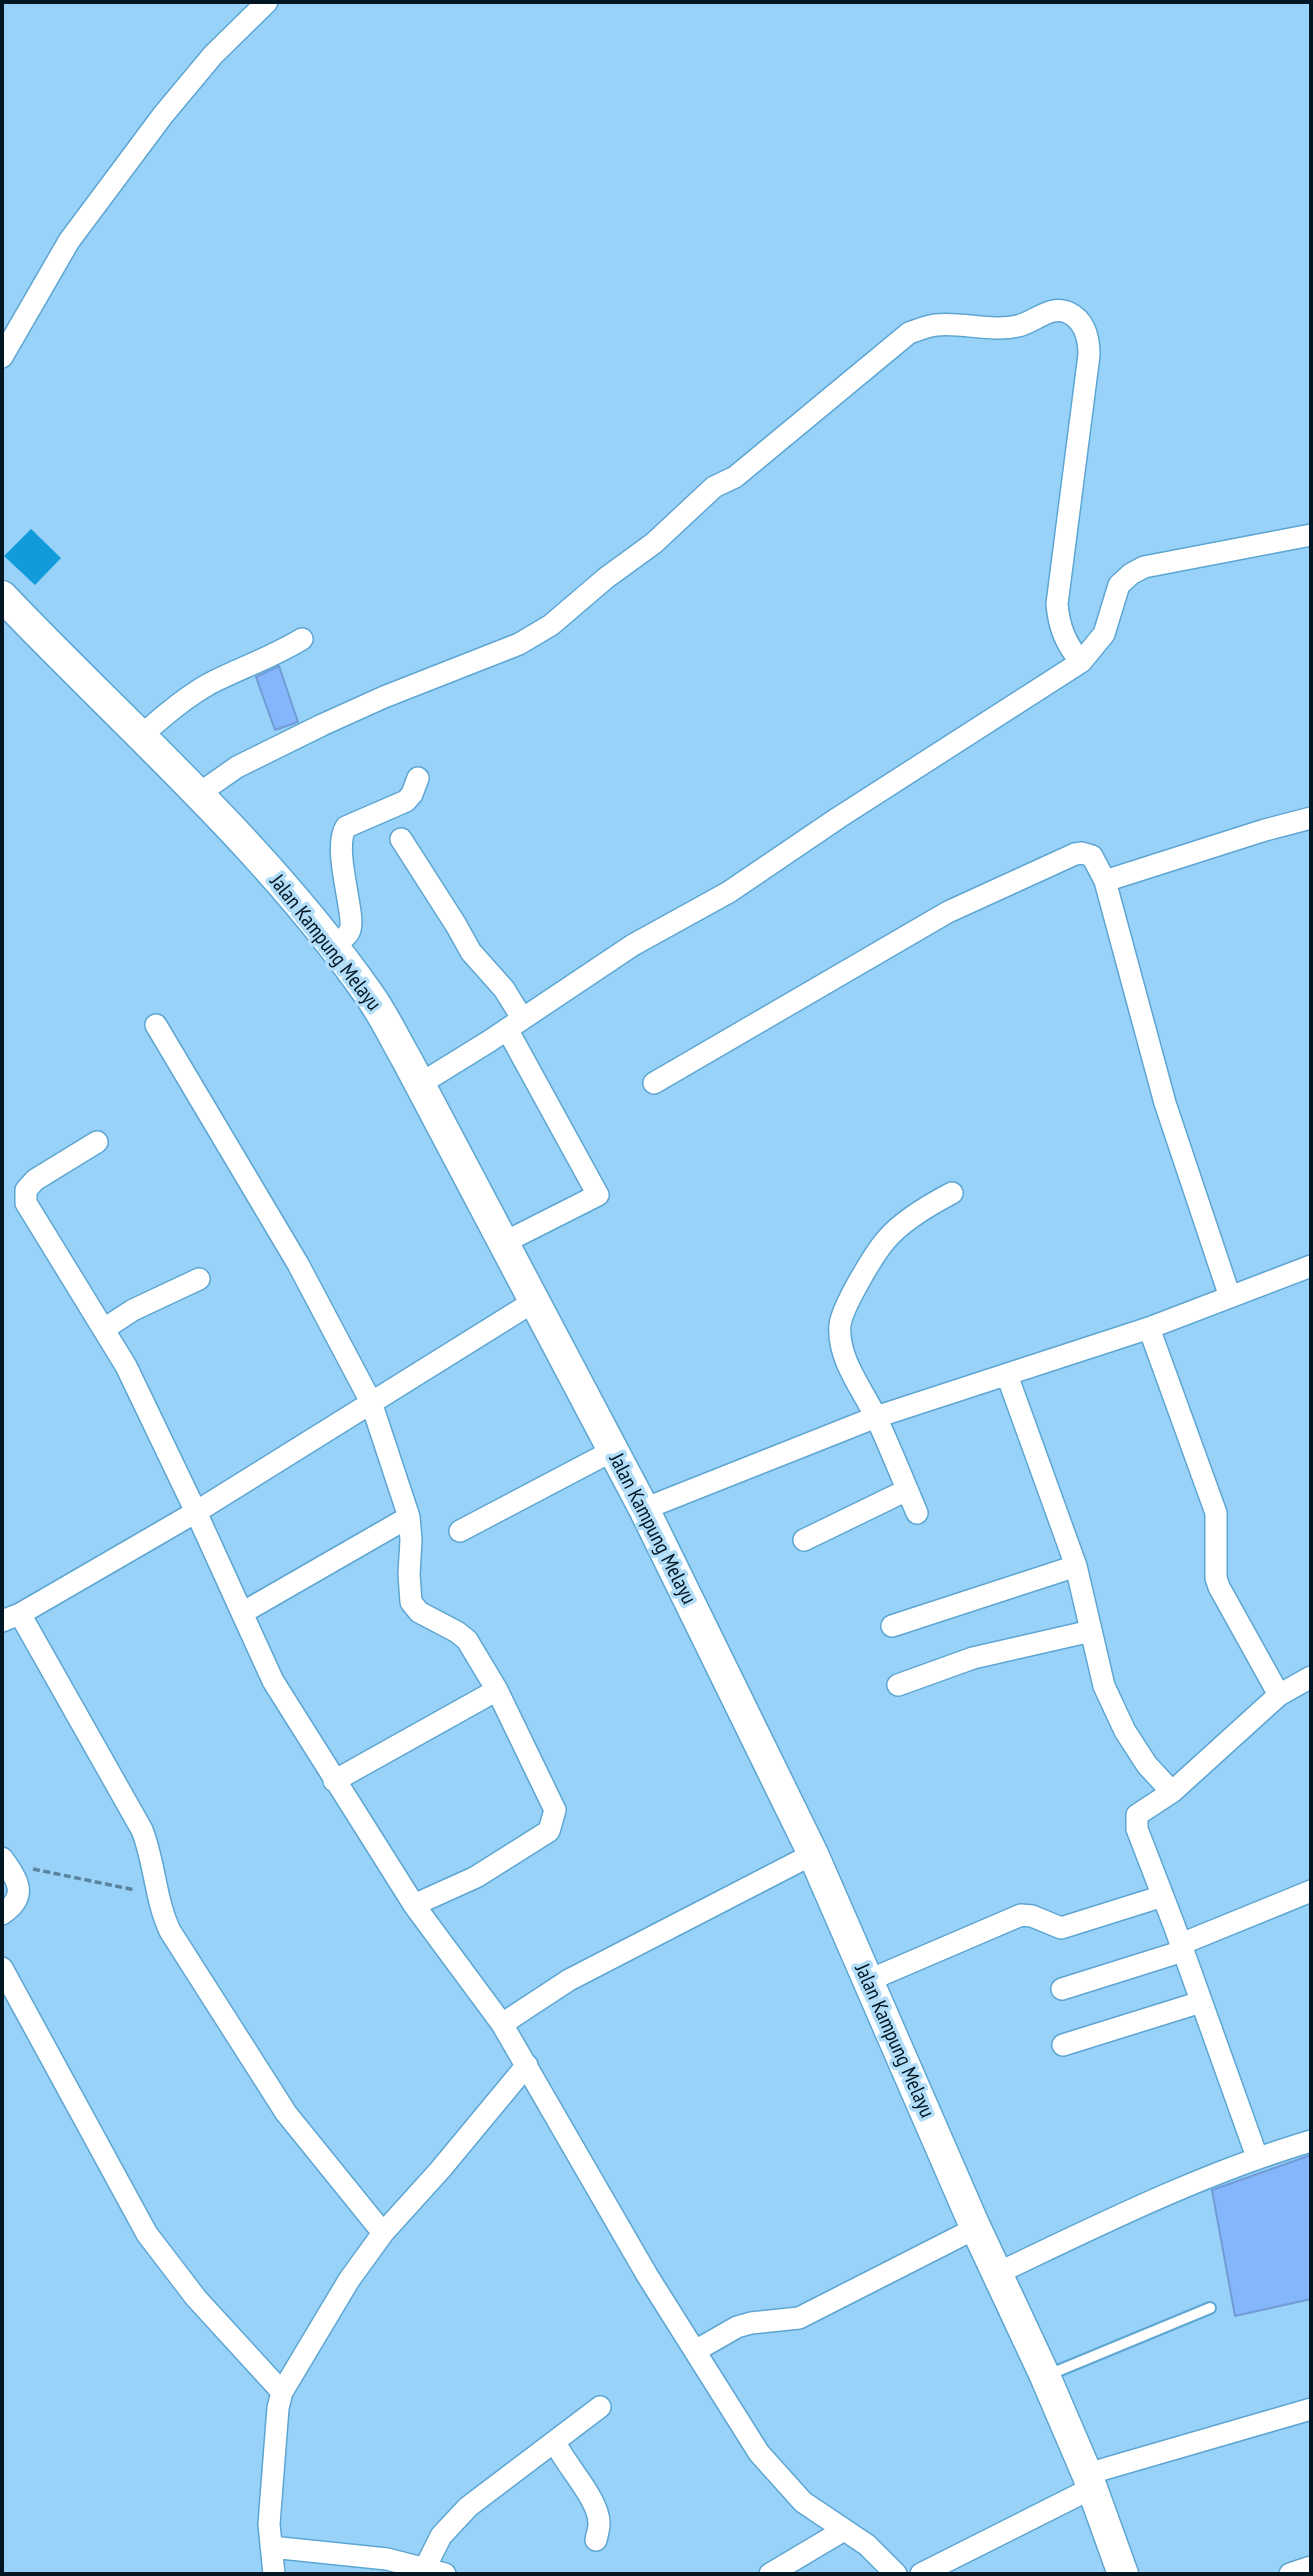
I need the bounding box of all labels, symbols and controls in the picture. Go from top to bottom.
street label: Jalan Kampung Melayu [264,870,386,1016]
street label: Jalan Kampung Melayu [603,1449,701,1609]
street label: Jalan Kampung Melayu [849,1960,939,2122]

